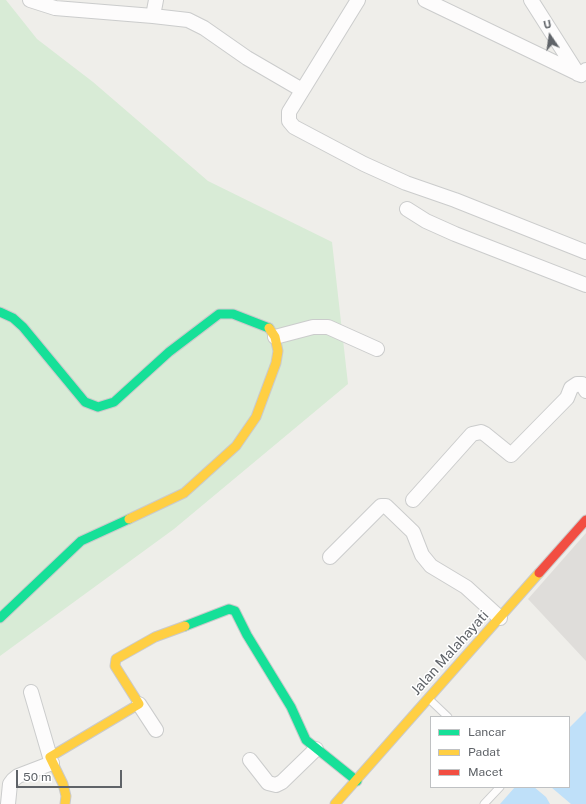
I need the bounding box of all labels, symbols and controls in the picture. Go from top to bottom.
north arrow [530,16,570,56]
text: U [542,18,553,31]
street label: Jalan Malahayati [408,607,492,699]
legend [430,716,570,788]
text: Lancar [468,725,506,739]
text: Padat [468,745,500,759]
scale bar [18,762,124,788]
text: Macet [468,765,503,779]
text: 50 m [23,770,51,784]

